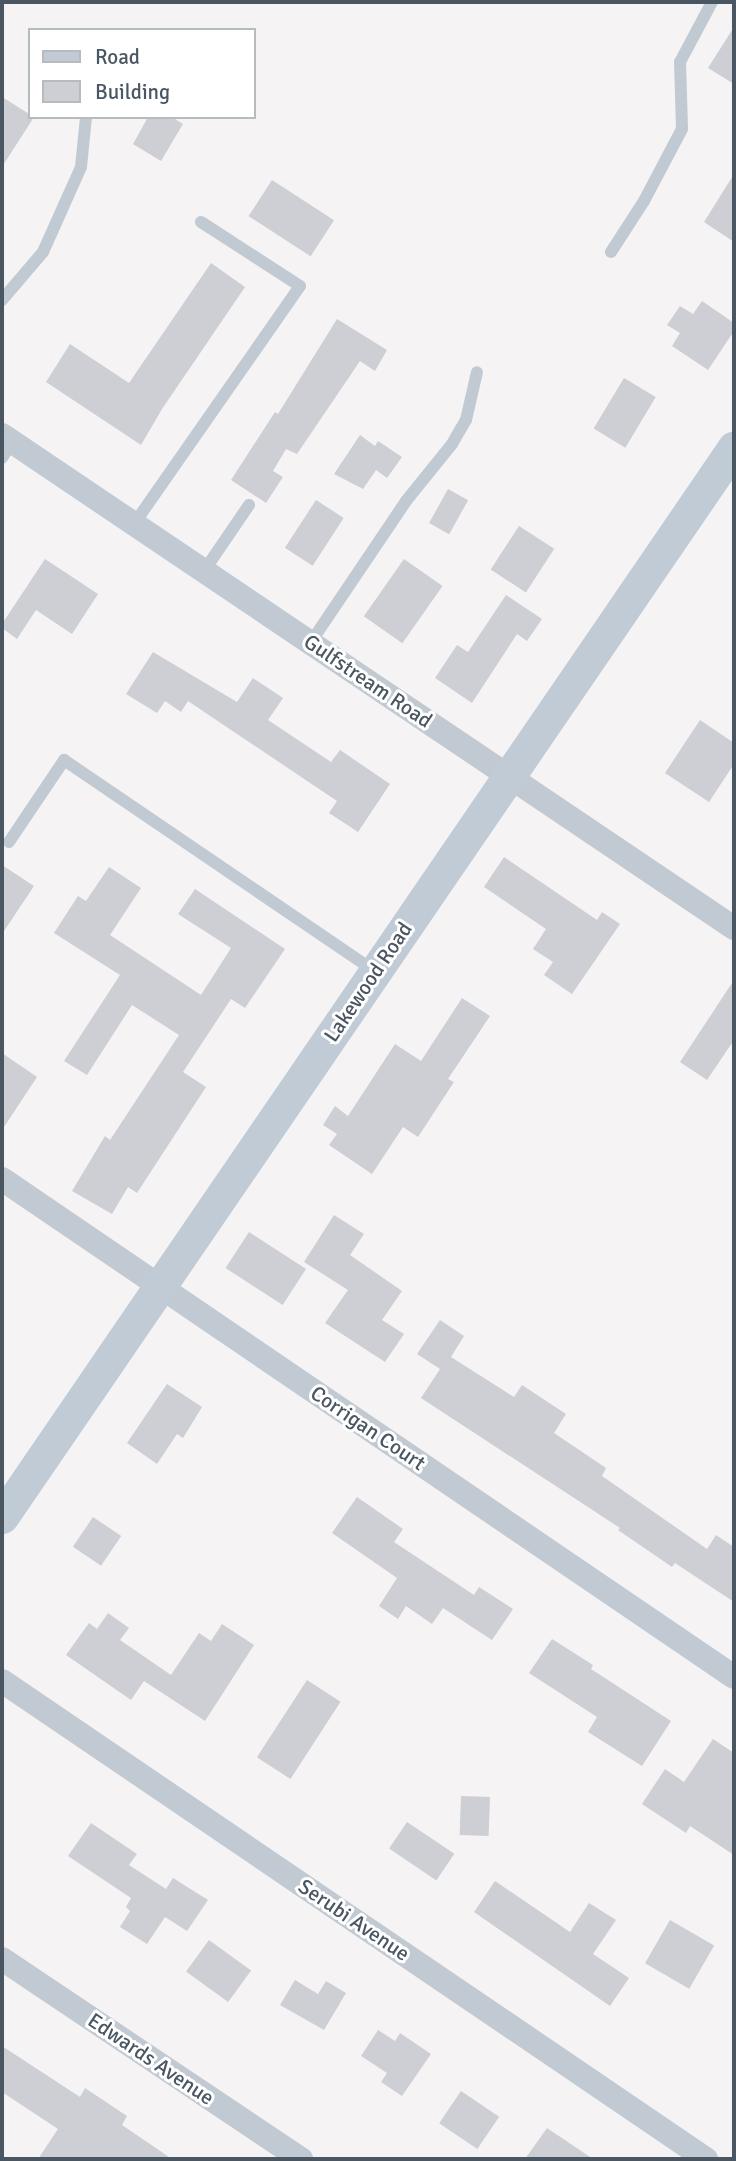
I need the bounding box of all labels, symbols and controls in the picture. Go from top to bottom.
legend [28,28,256,119]
text: Road [95,44,140,70]
text: Building [95,79,170,105]
street label: Gulfstream Road [299,629,437,733]
street label: Lakewood Road [319,917,417,1047]
street label: Corrigan Court [306,1380,430,1476]
street label: Serubi Avenue [294,1874,414,1966]
street label: Edwards Avenue [83,2008,219,2110]

